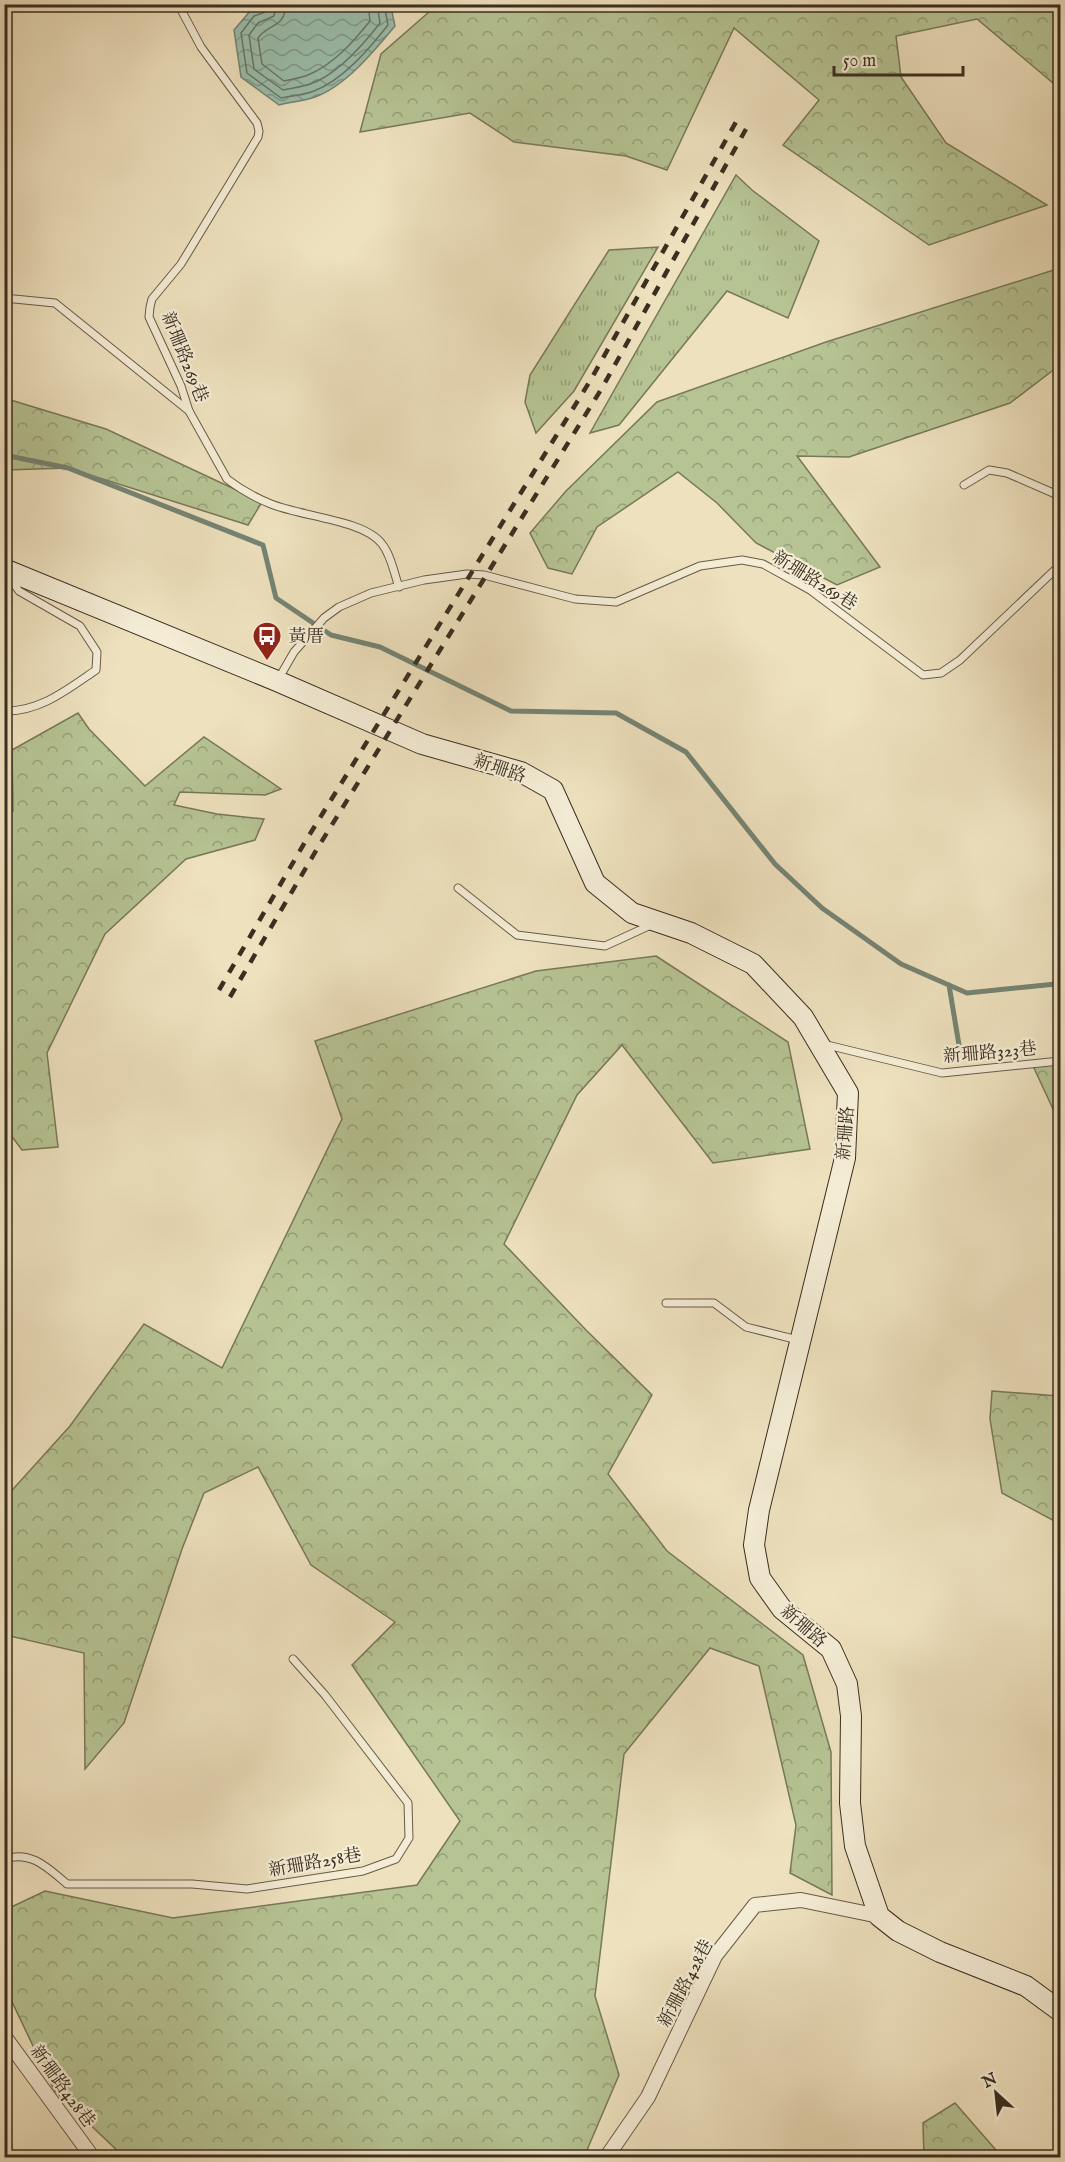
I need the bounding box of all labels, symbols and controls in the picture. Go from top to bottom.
scale bar [834,39,963,77]
text: 50 m [843,50,876,73]
street label: 新珊路269巷 [155,309,212,406]
street label: 新珊路269巷 [767,546,861,616]
bus stop icon: 黃厝 [251,620,283,662]
place label: 黃厝 [288,626,324,649]
street label: 新珊路 [470,750,529,789]
street label: 新珊路323巷 [942,1038,1038,1069]
street label: 新珊路 [833,1105,860,1161]
street label: 新珊路 [775,1601,831,1654]
street label: 新珊路258巷 [267,1844,364,1883]
street label: 新珊路428巷 [654,1936,719,2032]
street label: 新珊路428巷 [24,2041,99,2133]
north arrow [966,2063,1026,2123]
text: N [978,2069,1001,2094]

